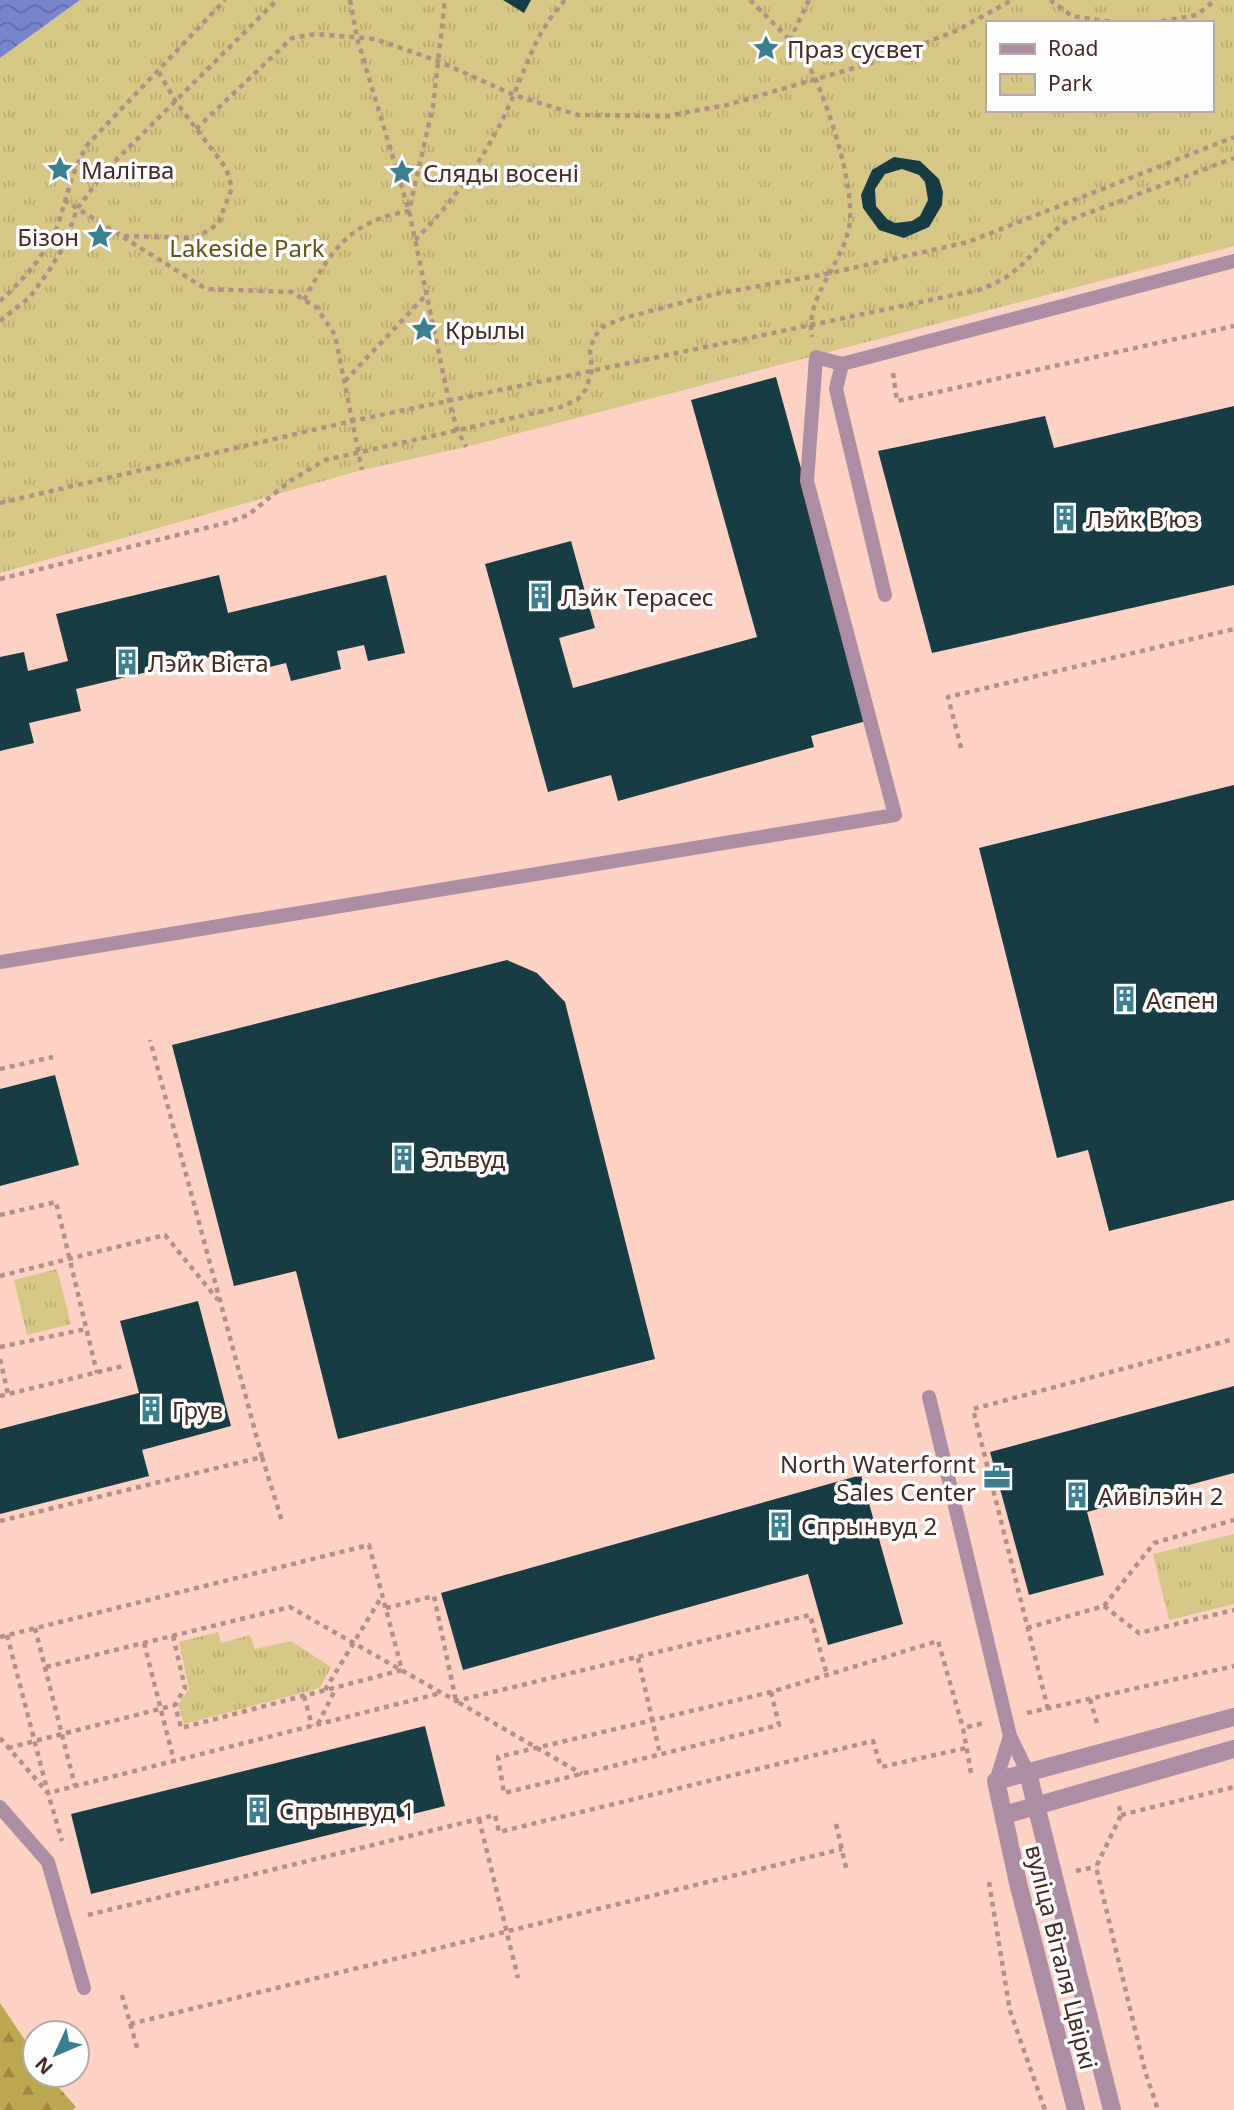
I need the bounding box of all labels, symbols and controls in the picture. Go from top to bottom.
legend [986,21,1213,112]
place label: Праз сусвет [787,32,923,65]
place icon: Праз сусвет [751,33,781,63]
text: Road [1048,34,1098,62]
text: Park [1048,69,1093,97]
place label: Малітва [81,153,174,186]
place icon: Малітва [45,154,75,184]
place label: Сляды восені [423,156,579,189]
place icon: Сляды восені [387,157,417,187]
place label: Бізон [17,220,79,253]
place icon: Бізон [85,221,115,251]
park label: Lakeside Park [169,231,325,264]
place label: Крылы [445,313,525,346]
place icon: Крылы [409,314,439,344]
place label: Лэйк В’юз [1086,502,1199,535]
building icon: Лэйк В’юз [1050,503,1080,533]
place label: Лэйк Терасес [561,580,714,613]
building icon: Лэйк Терасес [525,581,555,611]
place label: Лэйк Вiста [148,646,269,679]
building icon: Лэйк Вiста [112,647,142,677]
place label: Аспен [1146,983,1215,1016]
building icon: Аспен [1110,984,1140,1014]
place label: Эльвуд [424,1142,506,1175]
building icon: Эльвуд [388,1143,418,1173]
place label: Грув [172,1393,223,1426]
building icon: Грув [136,1394,166,1424]
place label: North Waterfornt Sales Center [780,1447,976,1508]
office icon: North Waterfornt Sales Center [982,1462,1012,1492]
place label: Айвілэйн 2 [1098,1479,1224,1512]
building icon: Айвілэйн 2 [1062,1480,1092,1510]
place label: Спрынвуд 2 [801,1509,937,1542]
building icon: Спрынвуд 2 [765,1510,795,1540]
place label: Спрынвуд 1 [279,1794,415,1827]
building icon: Спрынвуд 1 [243,1795,273,1825]
street label: вуліца Віталя Цвіркі [1018,1841,1106,2073]
north arrow [21,2019,91,2089]
text: N [29,2051,58,2080]

